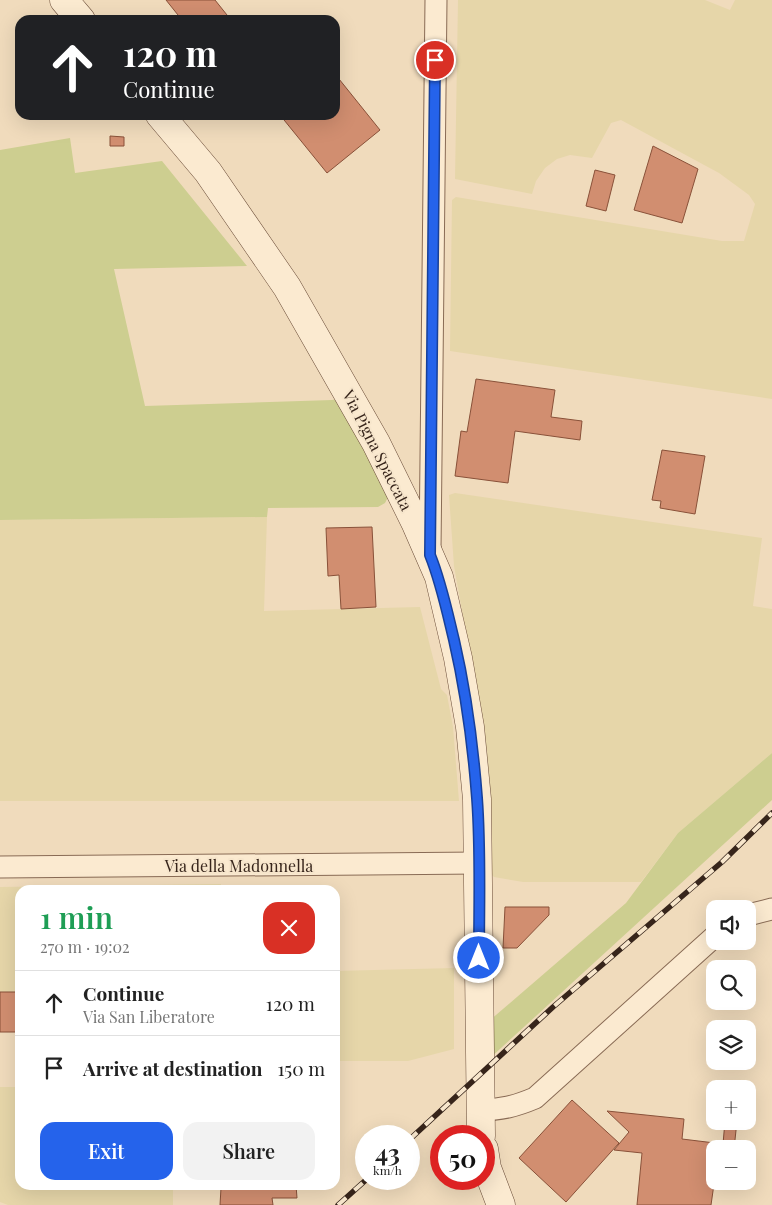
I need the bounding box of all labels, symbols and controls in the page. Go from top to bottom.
text: 120 m [123,29,217,76]
icon: ahead [40,35,105,100]
pin [414,39,456,81]
icon: arrive [421,46,449,74]
text: Continue [123,74,215,104]
street label: Via Pigna Spaccata [338,385,418,514]
street label: Via della Madonnella [164,855,313,876]
text: 1 min [40,897,113,937]
map controls [706,900,756,1190]
button: sound [706,900,756,950]
button: close [263,902,315,954]
position arrow [452,931,504,983]
text: 270 m · 19:02 [40,936,130,957]
button: search [706,960,756,1010]
text: Continue [83,980,164,1006]
icon: ahead [40,989,68,1017]
text: 120 m [266,990,315,1016]
text: Via San Liberatore [83,1006,215,1027]
button: layers [706,1020,756,1070]
icon: arrive [40,1054,68,1082]
text: Arrive at destination [83,1055,263,1081]
text: 150 m [278,1055,325,1081]
button: + [706,1080,756,1130]
button: Exit [40,1122,173,1180]
button: Share [183,1122,315,1180]
speed limit sign: 50 [430,1125,495,1190]
text: 43 [375,1135,400,1168]
button: − [706,1140,756,1190]
text: km/h [373,1162,402,1178]

